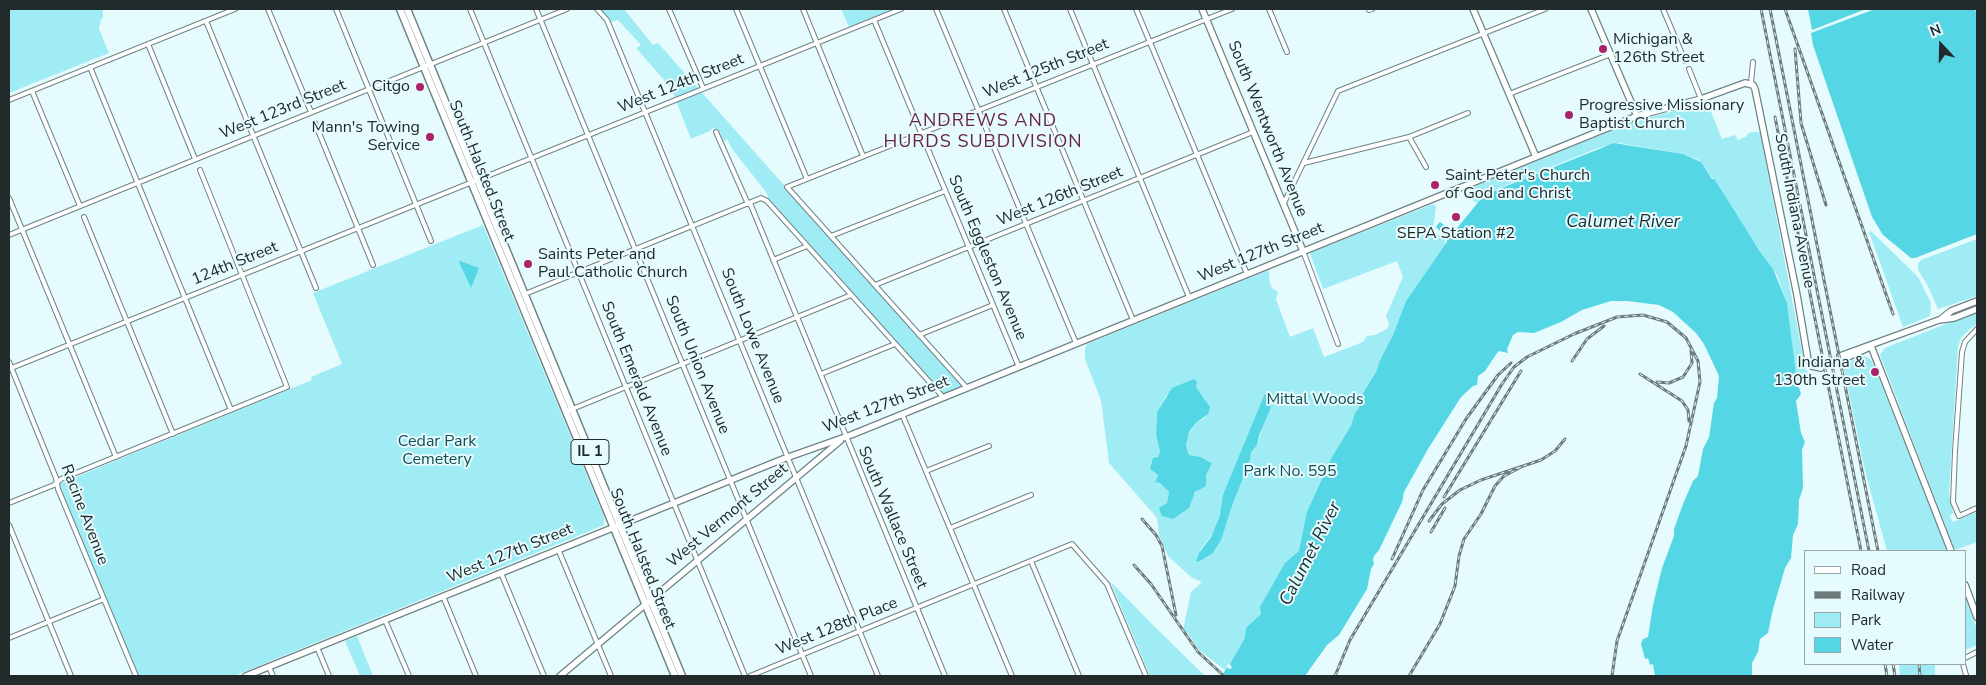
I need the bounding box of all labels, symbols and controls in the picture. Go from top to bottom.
north arrow [1916,20,1966,70]
text: N [1927,20,1944,41]
place label: Michigan & 126th Street [1613,30,1704,68]
street label: West 125th Street [980,35,1112,103]
street label: South Wentworth Avenue [1223,38,1311,220]
marker: Michigan & 126th Street [1597,43,1609,55]
street label: West 124th Street [615,50,747,118]
street label: West 123rd Street [217,76,349,144]
place label: Citgo [372,77,410,97]
marker: Citgo [414,81,426,93]
place label: Progressive Missionary Baptist Church [1579,96,1744,134]
street label: South Halsted Street [444,98,518,244]
marker: Progressive Missionary Baptist Church [1563,109,1575,121]
district label: ANDREWS AND HURDS SUBDIVISION [881,111,1085,154]
place label: Mann's Towing Service [312,118,420,156]
marker: Mann's Towing Service [424,131,436,143]
street label: South Indiana Avenue [1770,132,1818,290]
street label: West 126th Street [994,163,1126,231]
place label: Saint Peter's Church of God and Christ [1445,166,1590,204]
street label: South Eggleston Avenue [944,173,1030,343]
marker: Saint Peter's Church of God and Christ [1429,179,1441,191]
marker: SEPA Station #2 [1450,211,1462,223]
water label: Calumet River [1566,212,1680,234]
street label: West 127th Street [1195,219,1327,287]
place label: SEPA Station #2 [1397,224,1515,244]
street label: 124th Street [189,238,281,290]
place label: Saints Peter and Paul Catholic Church [538,245,688,283]
marker: Saints Peter and Paul Catholic Church [522,258,534,270]
street label: South Lowe Avenue [716,266,788,406]
street label: South Union Avenue [660,293,734,437]
street label: South Emerald Avenue [596,299,676,459]
place label: Indiana & 130th Street [1774,353,1865,391]
marker: Indiana & 130th Street [1869,366,1881,378]
street label: West 127th Street [820,372,952,438]
park label: Mittal Woods [1266,390,1364,410]
park label: Cedar Park Cemetery [398,432,476,470]
road number: IL 1 [571,440,609,464]
street label: South Wallace Street [853,444,931,592]
street label: West Vermont Street [664,460,792,572]
street label: Racine Avenue [56,462,112,568]
park label: Park No. 595 [1243,462,1337,482]
street label: South Halsted Street [605,486,679,632]
water label: Calumet River [1275,498,1347,610]
street label: West 127th Street [444,520,576,588]
legend [1804,550,1966,665]
text: Road [1851,560,1886,580]
text: Railway [1851,585,1905,605]
street label: West 128th Place [773,594,901,660]
text: Park [1851,610,1881,630]
text: Water [1851,635,1893,655]

